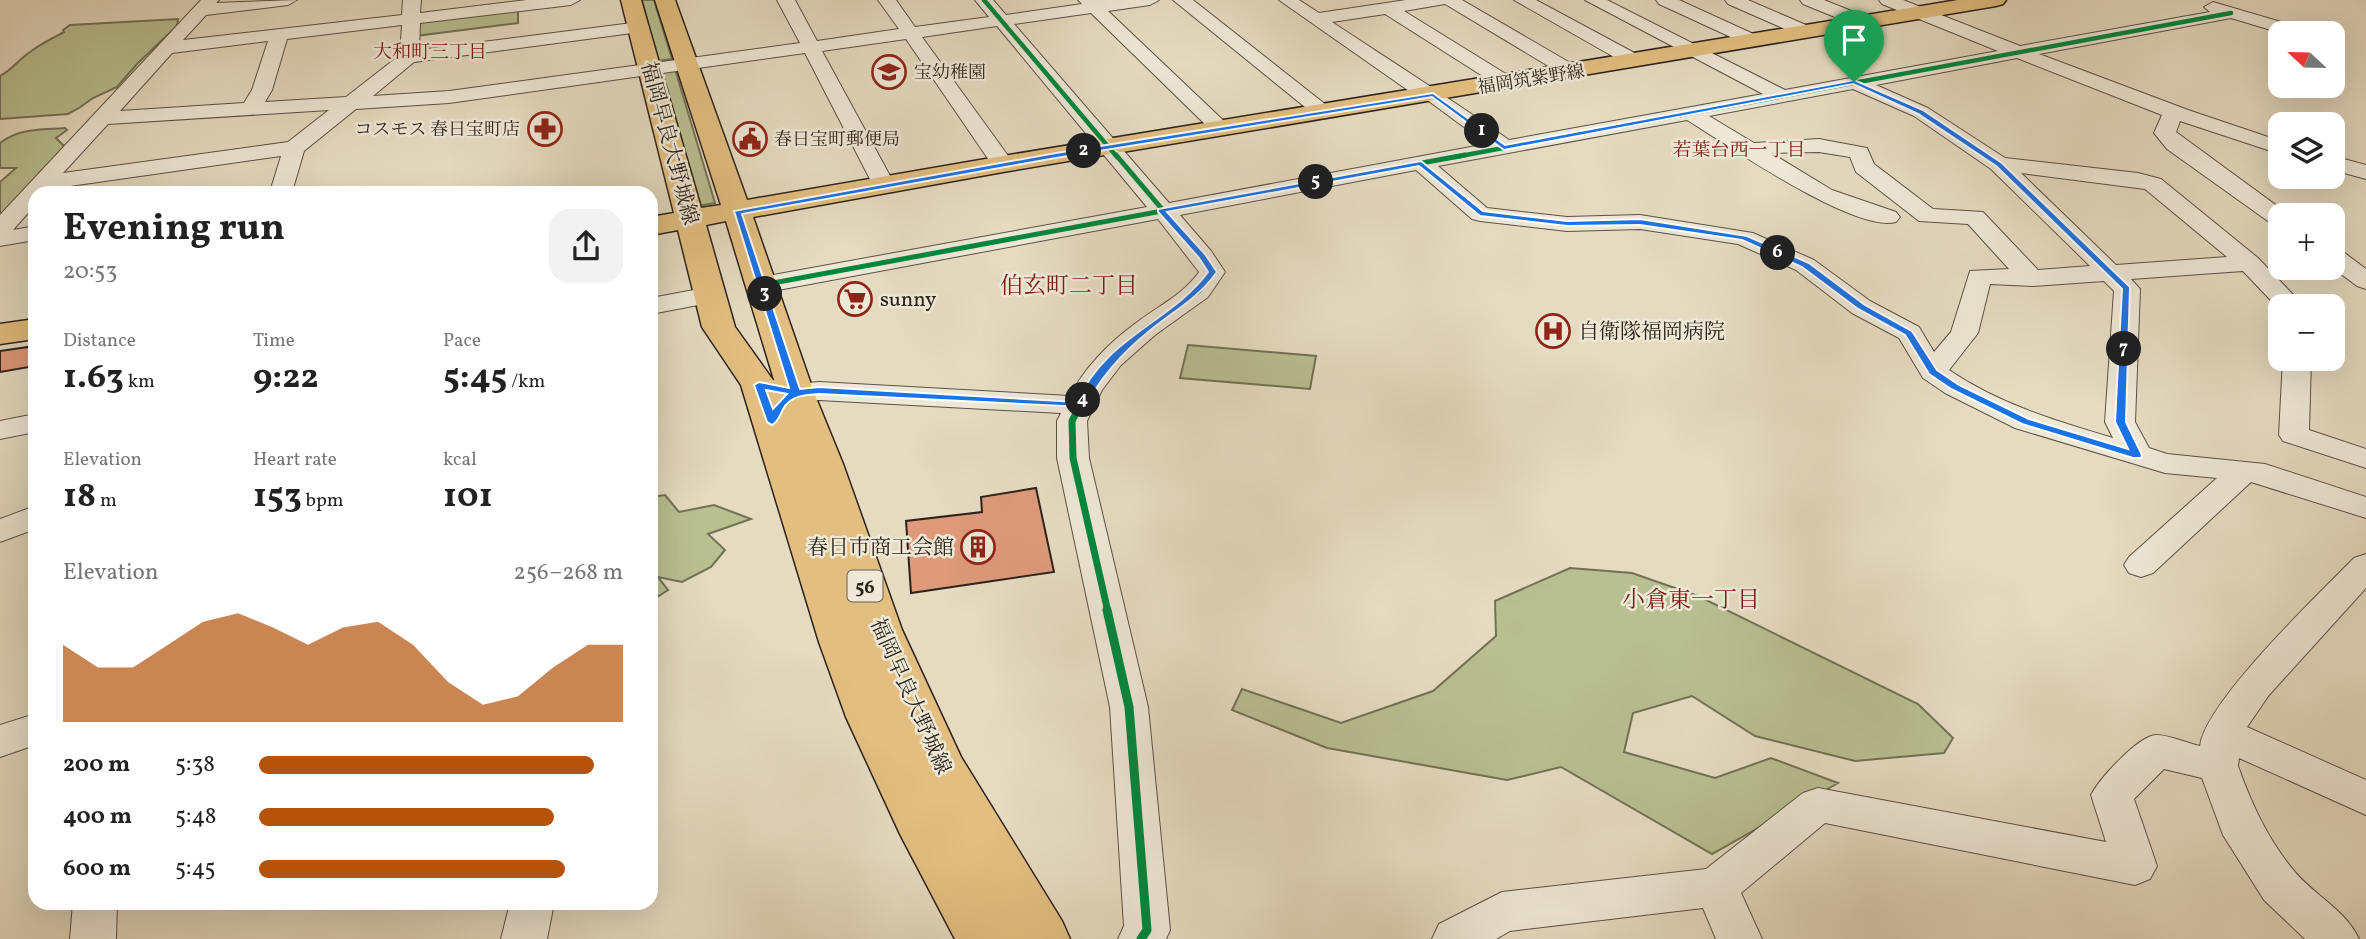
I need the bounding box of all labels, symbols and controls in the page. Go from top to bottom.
pin [1824,10,1884,82]
icon: arrive [1835,21,1873,59]
north arrow [2268,21,2345,98]
map controls [2268,21,2345,371]
district label: 大和町三丁目 [373,40,487,66]
school or university icon: 宝幼稚園 [870,53,908,91]
street label: 福岡早良大野城線 [633,58,704,228]
street label: 福岡筑紫野線 [1476,60,1587,101]
place label: 宝幼稚園 [914,61,986,86]
pharmacy icon: コスモス 春日宝町店 [526,110,564,148]
button: layers [2268,112,2345,189]
pin: 1 [1464,114,1500,148]
text: 1 [1478,117,1485,143]
place label: コスモス 春日宝町店 [354,118,520,143]
public building icon: 春日宝町郵便局 [731,120,769,158]
place label: 春日宝町郵便局 [774,128,900,153]
pin: 2 [1066,134,1102,168]
text: 2 [1079,137,1088,163]
district label: 若葉台西一丁目 [1672,138,1806,164]
pin: 5 [1298,164,1334,200]
text: 5 [1311,168,1320,194]
text: Evening run [63,203,285,256]
button: + [2268,203,2345,280]
button: share [549,209,623,283]
pin: 6 [1760,236,1796,270]
text: 6 [1772,239,1783,265]
text: 20:53 [63,256,117,288]
district label: 伯玄町二丁目 [1000,271,1138,303]
pin: 3 [748,276,782,312]
text: 3 [760,280,769,306]
supermarket icon: sunny [836,280,874,318]
place label: sunny [880,286,937,315]
button: − [2268,294,2345,371]
hospital icon: 自衛隊福岡病院 [1534,312,1572,350]
place label: 自衛隊福岡病院 [1578,318,1725,347]
text: Distance [63,328,136,354]
text: Time [253,328,295,354]
text: Pace [443,328,481,354]
pin: 7 [2106,332,2142,366]
text: 7 [2119,335,2128,361]
text: 1.63 [63,354,124,402]
text: 9:22 [253,354,319,402]
text: 5:45 [443,354,507,402]
text: km [124,369,155,395]
text: /km [507,369,545,395]
pin: 4 [1066,382,1100,418]
text: 4 [1077,386,1088,412]
text: Elevation [63,447,142,473]
text: Heart rate [253,447,337,473]
text: kcal [443,447,477,473]
text: 18 [63,473,96,521]
text: 153 [253,473,302,521]
text: 101 [443,473,493,521]
text: m [96,488,117,514]
text: bpm [302,488,344,514]
building icon: 春日市商工会館 [959,528,997,566]
place label: 春日市商工会館 [807,534,954,563]
text: Elevation [63,557,159,589]
text: 256–268 m [514,557,623,589]
road number: 56 [848,570,882,601]
district label: 小倉東一丁目 [1622,585,1760,617]
street label: 福岡早良大野城線 [862,614,957,779]
text: 200 m [63,749,130,781]
text: 5:38 [175,749,215,781]
text: 400 m [63,801,132,833]
text: 5:48 [175,801,216,833]
text: 600 m [63,853,131,885]
text: 5:45 [175,853,216,885]

